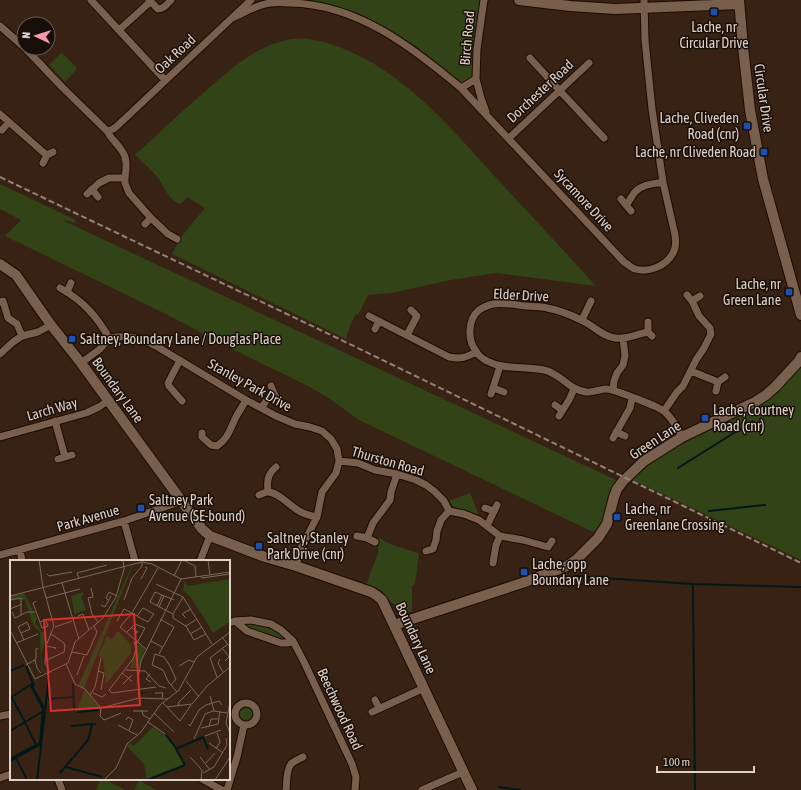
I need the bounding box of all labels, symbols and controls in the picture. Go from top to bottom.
marker: Lache, nr Circular Drive [709,7,719,17]
street label: Birch Road [457,10,477,66]
north arrow [16,16,56,56]
place label: Lache, nr Circular Drive [679,19,749,51]
street label: Oak Road [151,31,199,77]
text: N [20,32,32,39]
street label: Dorchester Road [504,56,576,126]
street label: Circular Drive [751,63,777,133]
place label: Lache, Cliveden Road (cnr) [659,110,739,142]
marker: Lache, Cliveden Road (cnr) [742,121,752,131]
place label: Lache, nr Cliveden Road [635,144,756,160]
marker: Lache, nr Cliveden Road [759,147,769,157]
street label: Sycamore Drive [551,166,617,234]
place label: Lache, nr Green Lane [723,276,782,308]
street label: Elder Drive [493,286,549,304]
marker: Lache, nr Green Lane [784,287,794,297]
place label: Saltney, Boundary Lane / Douglas Place [80,331,281,347]
marker: Saltney, Boundary Lane / Douglas Place [67,334,77,344]
street label: Boundary Lane [89,354,147,426]
street label: Stanley Park Drive [205,355,295,415]
street label: Larch Way [25,394,79,424]
place label: Lache, Courtney Road (cnr) [713,402,794,434]
marker: Lache, Courtney Road (cnr) [700,413,710,423]
street label: Green Lane [626,418,684,462]
street label: Thurston Road [350,443,426,479]
place label: Saltney Park Avenue (SE-bound) [149,492,245,524]
street label: Park Avenue [55,501,121,535]
place label: Lache, nr Greenlane Crossing [625,501,724,533]
marker: Saltney Park Avenue (SE-bound) [136,503,146,513]
marker: Lache, nr Greenlane Crossing [612,512,622,522]
place label: Saltney, Stanley Park Drive (cnr) [267,530,349,562]
marker: Saltney, Stanley Park Drive (cnr) [254,541,264,551]
place label: Lache, opp Boundary Lane [532,556,609,588]
inset map [10,560,230,780]
marker: Lache, opp Boundary Lane [519,567,529,577]
street label: Boundary Lane [393,600,439,676]
street label: Beechwood Road [314,666,366,752]
scale bar [657,748,754,774]
text: 100 m [663,755,690,769]

